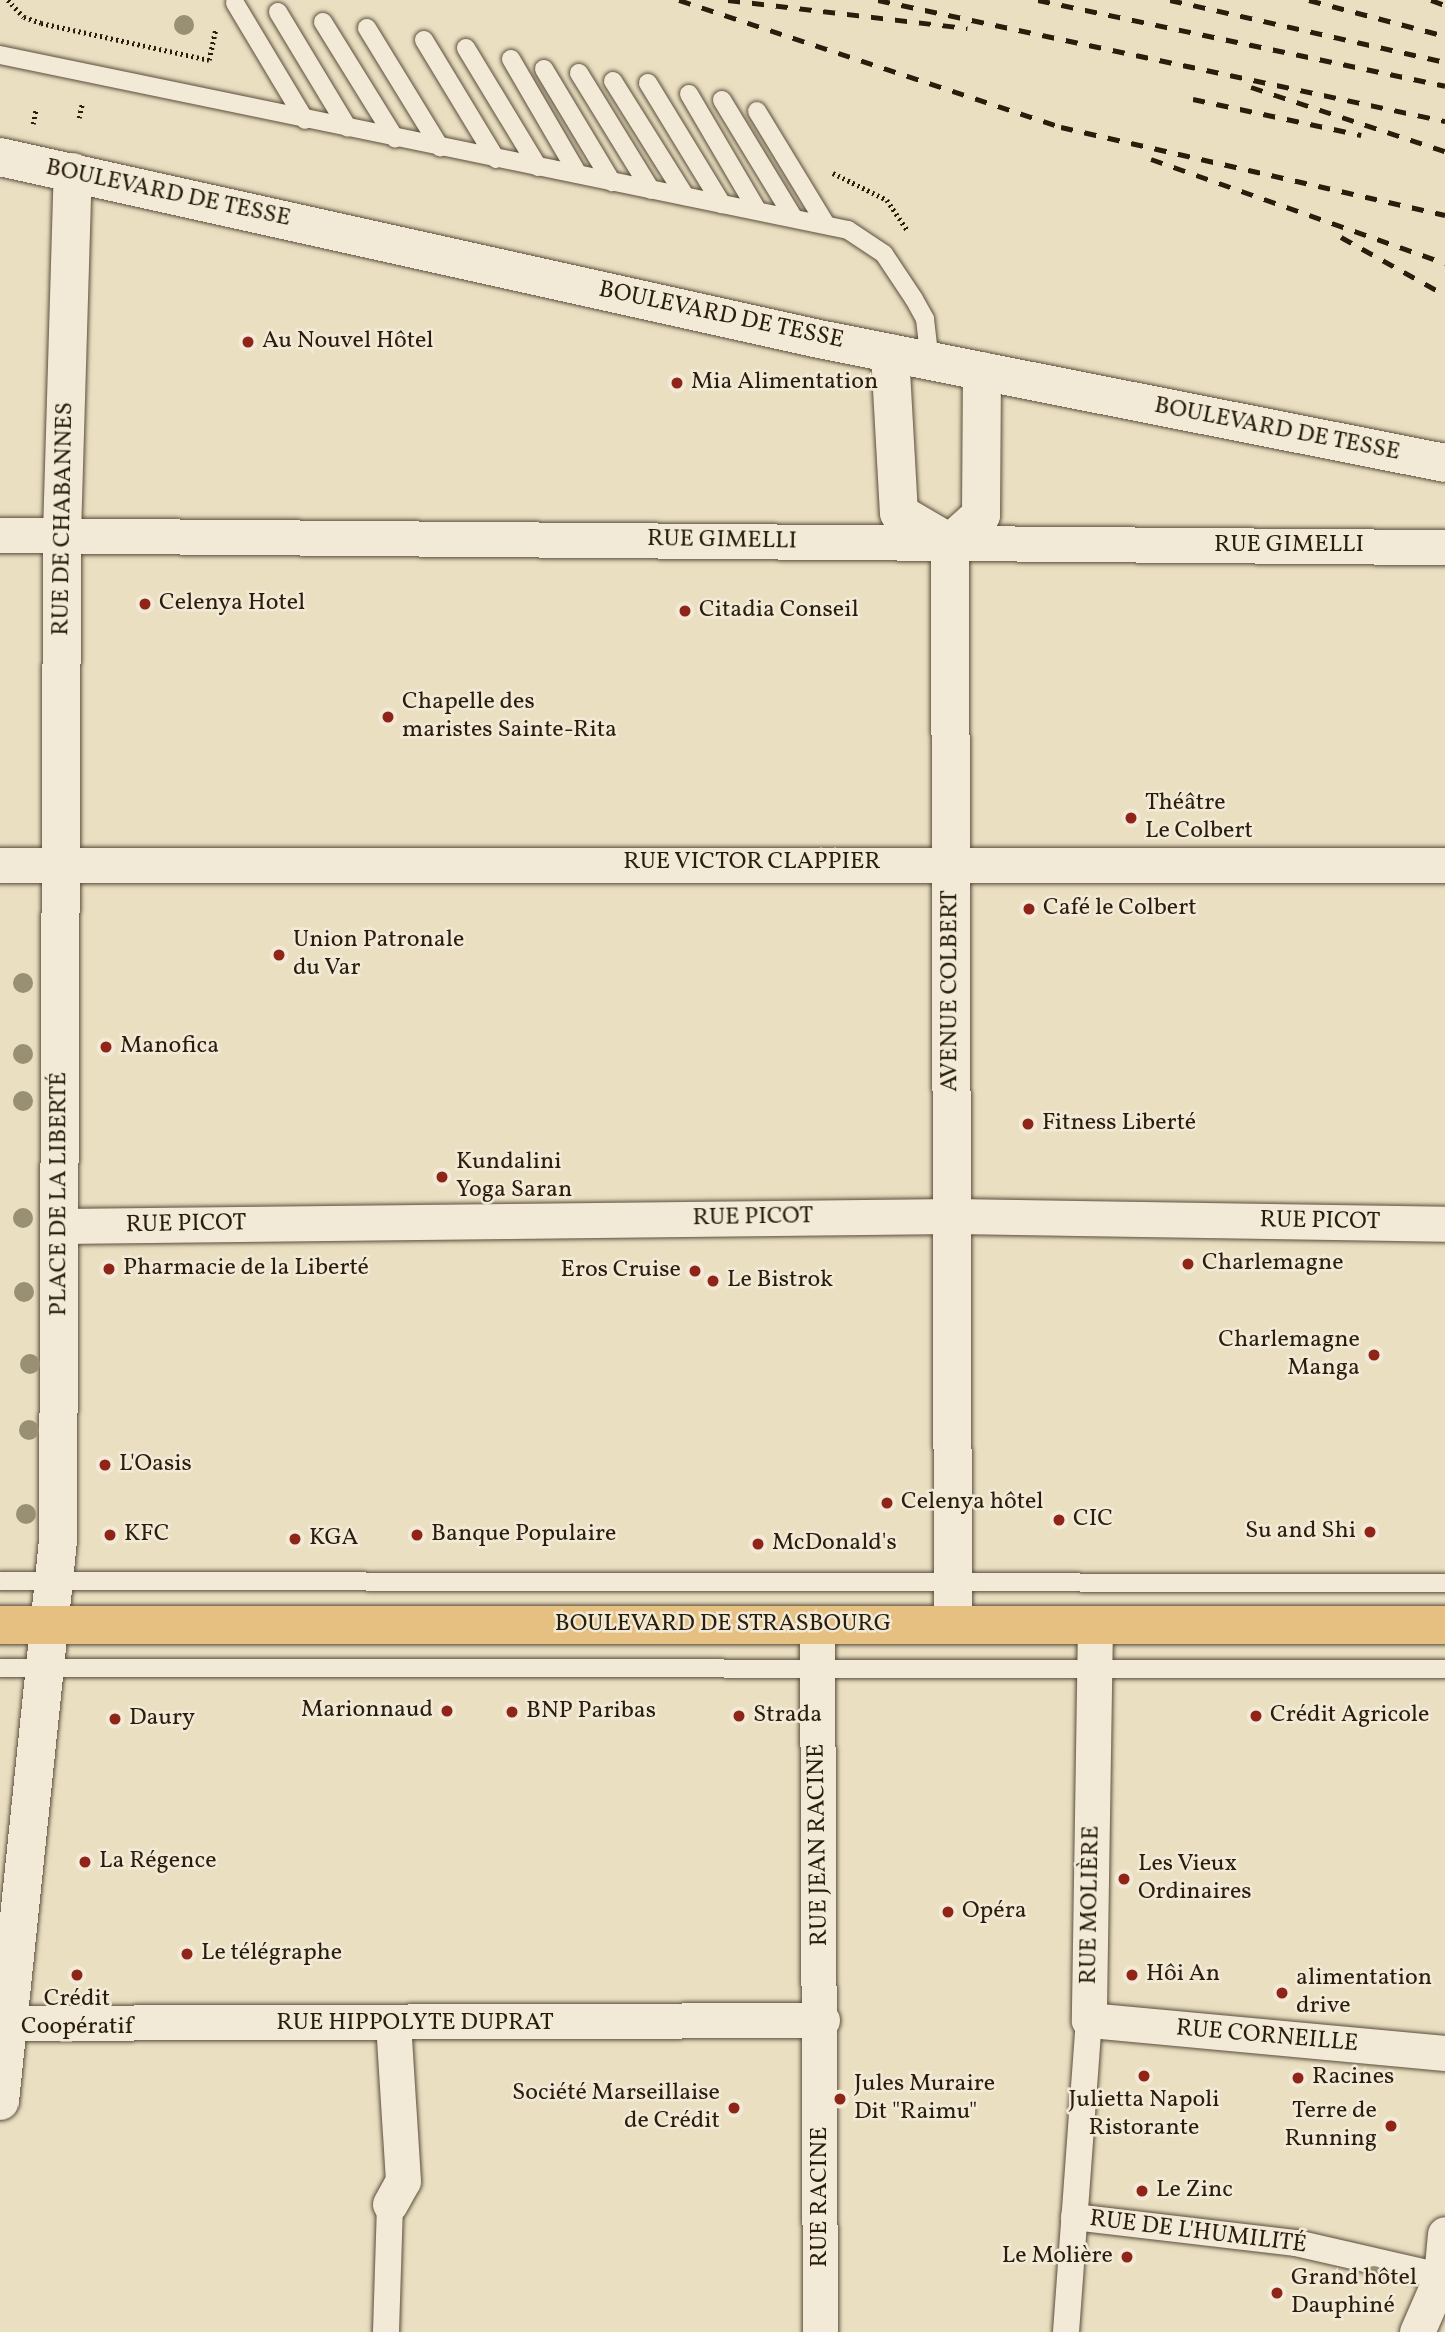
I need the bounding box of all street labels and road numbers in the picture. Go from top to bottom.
street label: BOULEVARD DE TESSE [43,154,293,234]
street label: BOULEVARD DE TESSE [596,276,846,356]
street label: BOULEVARD DE TESSE [1151,392,1403,468]
street label: RUE DE CHABANNES [48,402,80,636]
street label: RUE GIMELLI [647,525,797,557]
street label: RUE GIMELLI [1214,532,1364,560]
street label: RUE VICTOR CLAPPIER [623,849,881,877]
street label: AVENUE COLBERT [937,890,965,1092]
street label: PLACE DE LA LIBERTÉ [46,1072,74,1316]
street label: RUE PICOT [692,1203,814,1233]
street label: RUE PICOT [1259,1207,1381,1237]
street label: RUE PICOT [125,1210,247,1240]
street label: BOULEVARD DE STRASBOURG [555,1611,891,1639]
street label: RUE JEAN RACINE [803,1743,835,1947]
street label: RUE MOLIÈRE [1075,1825,1107,1985]
street label: RUE HIPPOLYTE DUPRAT [276,2010,554,2038]
street label: RUE CORNEILLE [1175,2015,1359,2059]
street label: RUE RACINE [807,2126,835,2268]
street label: RUE DE L'HUMILITÉ [1088,2205,1308,2261]

